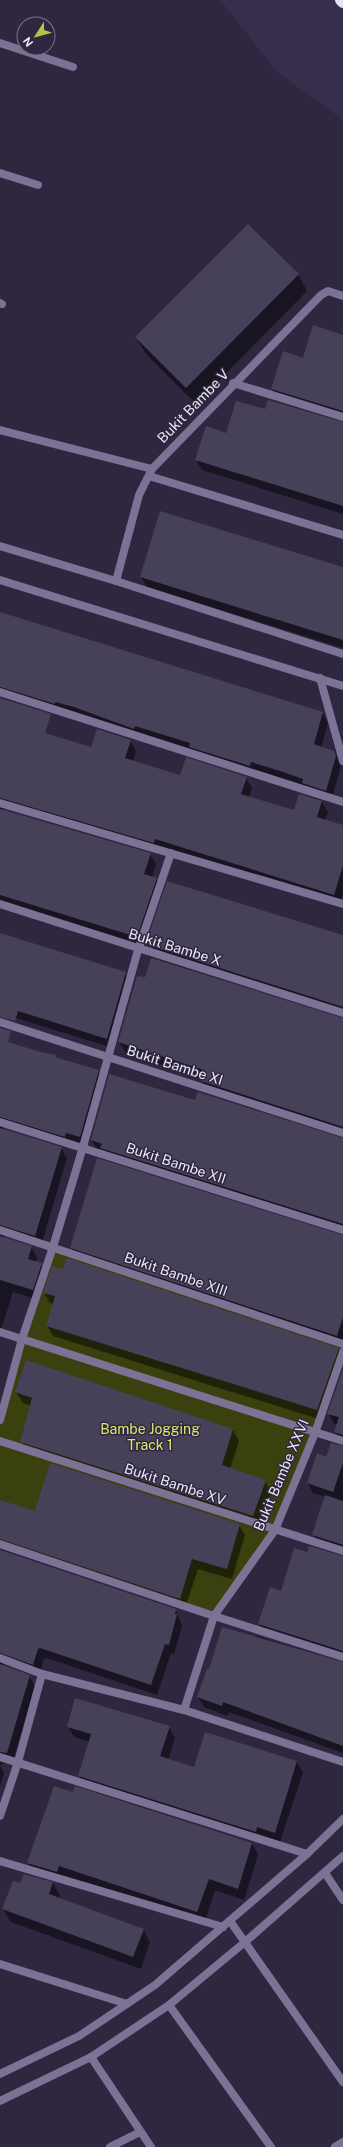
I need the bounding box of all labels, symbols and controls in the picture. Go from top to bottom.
north arrow [16,16,56,56]
text: N [21,35,35,49]
street label: Bukit Bambe V [154,366,232,446]
street label: Bukit Bambe X [127,925,224,969]
street label: Bukit Bambe XI [125,1042,225,1088]
street label: Bukit Bambe XII [124,1139,228,1187]
street label: Bukit Bambe XIII [122,1249,230,1299]
street label: Bukit Bambe XXVI [250,1417,312,1533]
park label: Bambe Jogging Track 1 [100,1421,200,1453]
street label: Bukit Bambe XV [122,1460,228,1508]

